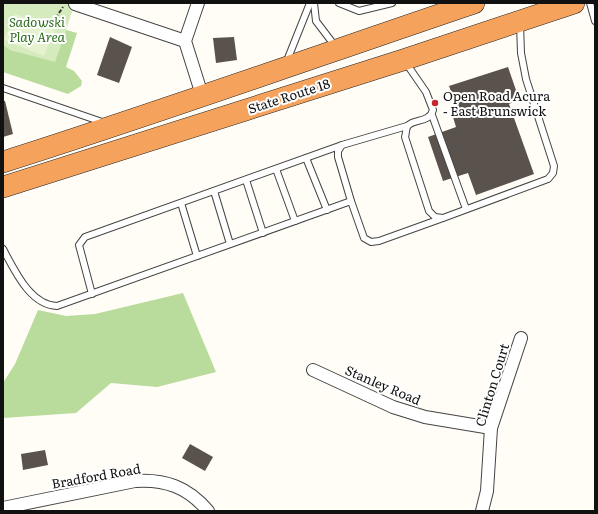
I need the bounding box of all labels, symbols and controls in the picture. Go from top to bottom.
park label: Sadowski Play Area [9,12,65,46]
street label: State Route 18 [245,73,332,118]
place label: Open Road Acura - East Brunswick [443,86,550,120]
marker: Open Road Acura - East Brunswick [430,98,440,108]
street label: Clinton Court [470,340,513,429]
street label: Stanley Road [342,360,424,409]
street label: Bradford Road [50,458,142,493]

